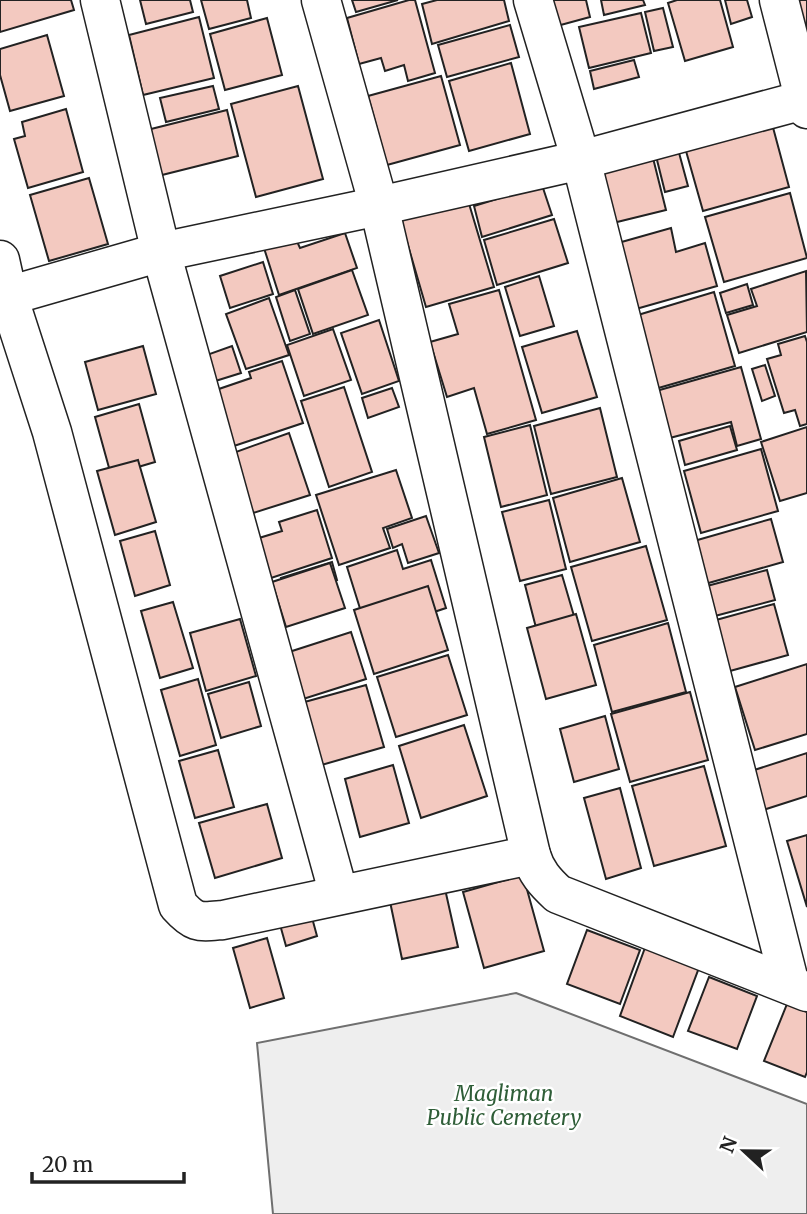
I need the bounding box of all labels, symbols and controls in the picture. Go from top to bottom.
park label: Magliman Public Cemetery [427,1080,581,1131]
north arrow [709,1116,779,1186]
text: N [714,1133,742,1156]
scale bar [32,1140,184,1184]
text: 20 m [42,1151,94,1178]

